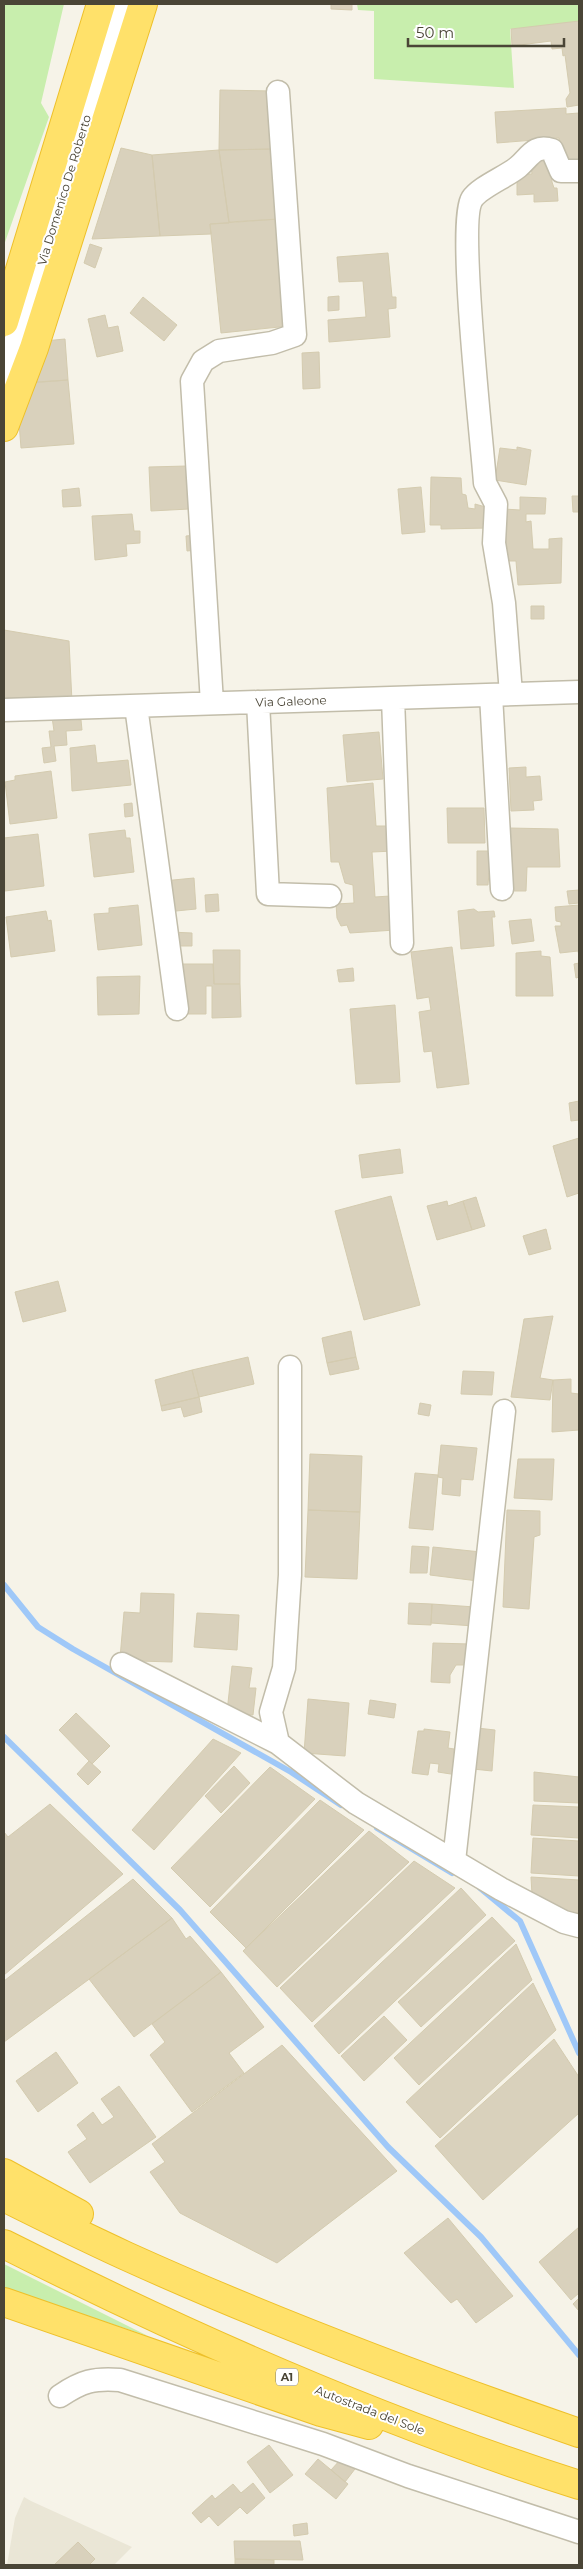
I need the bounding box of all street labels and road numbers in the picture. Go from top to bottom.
street label: Via Domenico De Roberto [34,113,94,267]
street label: Via Galeone [255,692,327,710]
road number: A1 [276,2368,298,2386]
street label: Autostrada del Sole [313,2382,427,2438]

